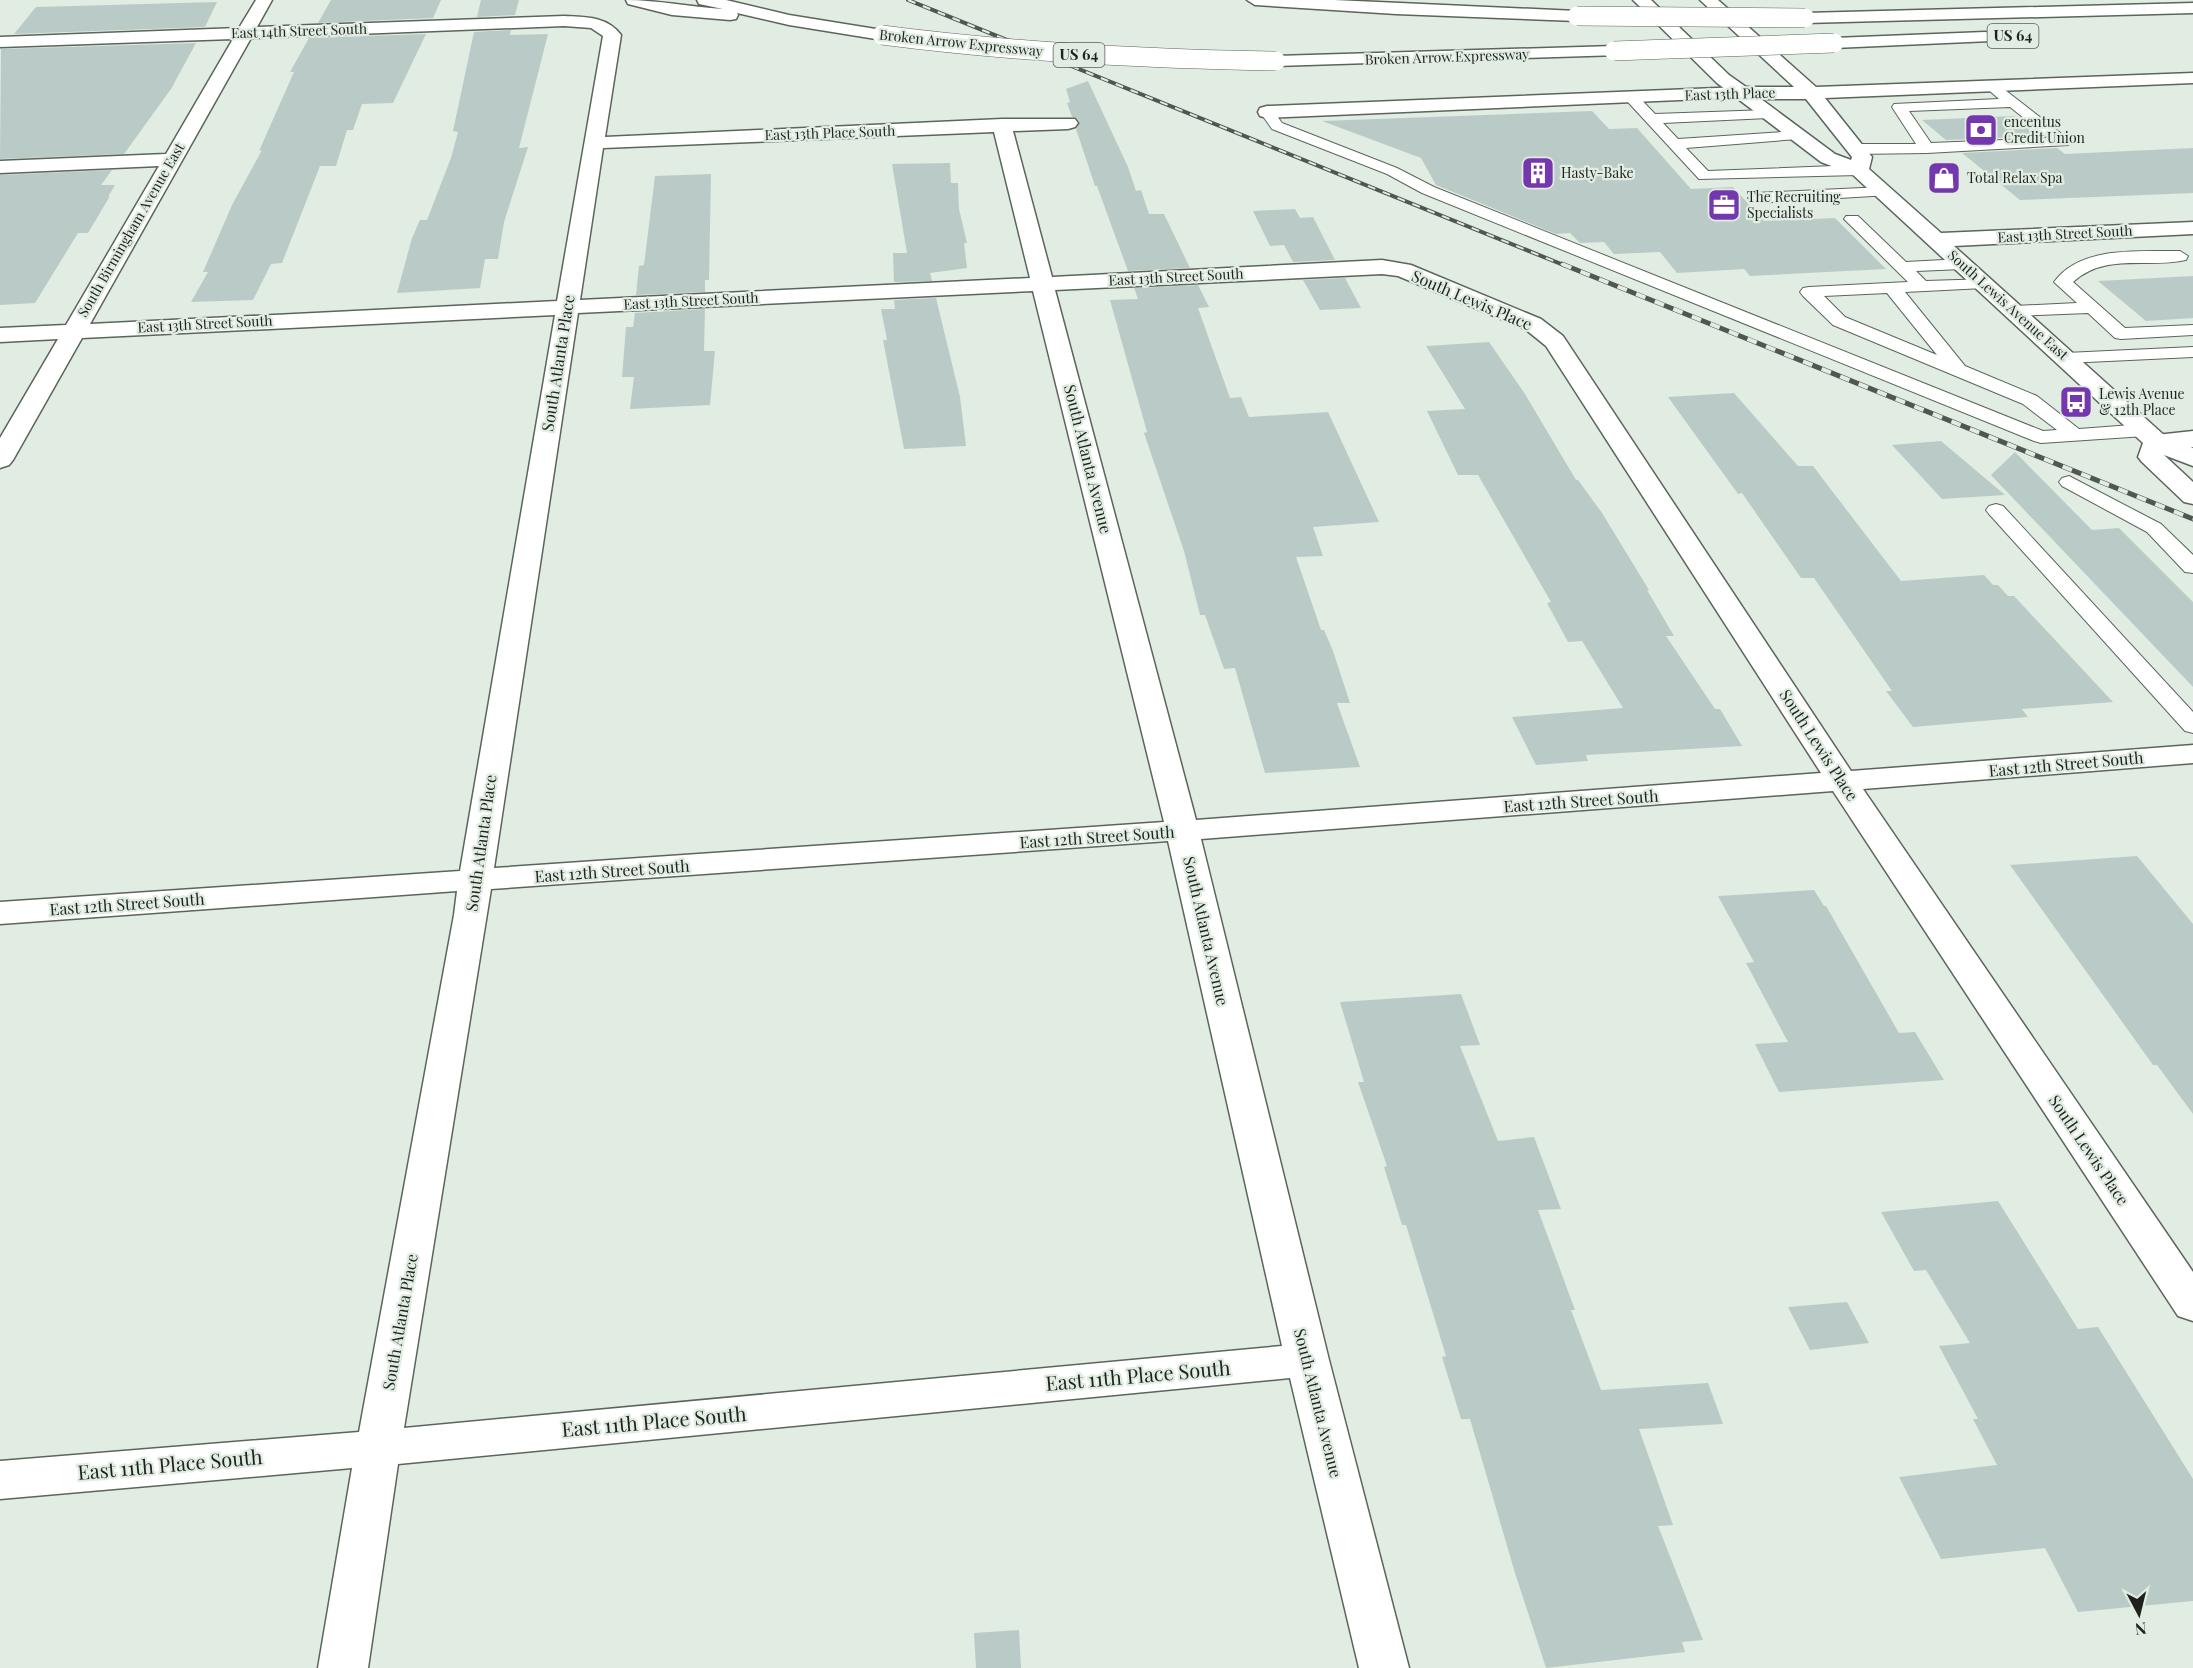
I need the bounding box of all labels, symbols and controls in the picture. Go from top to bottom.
street label: East 14th Street South [231,19,368,42]
street label: Broken Arrow Expressway [878,24,1044,61]
road number: US 64 [1988,24,2038,48]
road number: US 64 [1054,43,1104,67]
street label: Broken Arrow Expressway [1364,44,1530,69]
street label: East 13th Place [1684,82,1776,105]
bank icon: encentus Credit Union [1963,112,1999,148]
place label: encentus Credit Union [2004,112,2086,147]
street label: East 13th Place South [764,121,896,144]
street label: South Birmingham Avenue East [73,138,189,320]
building icon: Hasty-Bake [1520,155,1556,191]
shop icon: Total Relax Spa [1926,160,1962,196]
place label: Hasty-Bake [1561,163,1634,182]
place label: Total Relax Spa [1967,168,2063,187]
office icon: The Recruiting Specialists [1706,187,1742,223]
place label: The Recruiting Specialists [1747,187,1841,222]
street label: East 13th Street South [1997,220,2134,247]
street label: South Lewis Avenue East [1944,245,2073,365]
street label: East 13th Street South [1108,263,1245,290]
street label: South Lewis Place [1409,265,1536,334]
street label: East 13th Street South [623,287,760,314]
street label: South Atlanta Place [536,293,579,433]
street label: East 13th Street South [137,310,274,337]
street label: South Atlanta Avenue [1060,382,1117,536]
bus stop icon: Lewis Avenue & 12th Place [2058,384,2094,420]
place label: Lewis Avenue & 12th Place [2099,384,2185,419]
street label: South Lewis Place [1775,685,1863,805]
street label: East 12th Street South [1988,746,2145,781]
street label: South Atlanta Place [460,773,501,913]
street label: East 12th Street South [1503,785,1660,816]
street label: East 12th Street South [1019,821,1176,852]
street label: South Atlanta Avenue [1179,854,1234,1008]
street label: East 12th Street South [534,855,691,886]
street label: East 12th Street South [49,888,206,919]
street label: South Lewis Place [2045,1090,2134,1209]
street label: South Atlanta Place [377,1252,422,1392]
street label: South Atlanta Avenue [1290,1326,1347,1480]
street label: East 11th Place South [1044,1353,1232,1396]
street label: East 11th Place South [560,1399,748,1442]
street label: East 11th Place South [76,1442,264,1485]
north arrow [2109,1584,2169,1644]
text: N [2133,1618,2148,1641]

